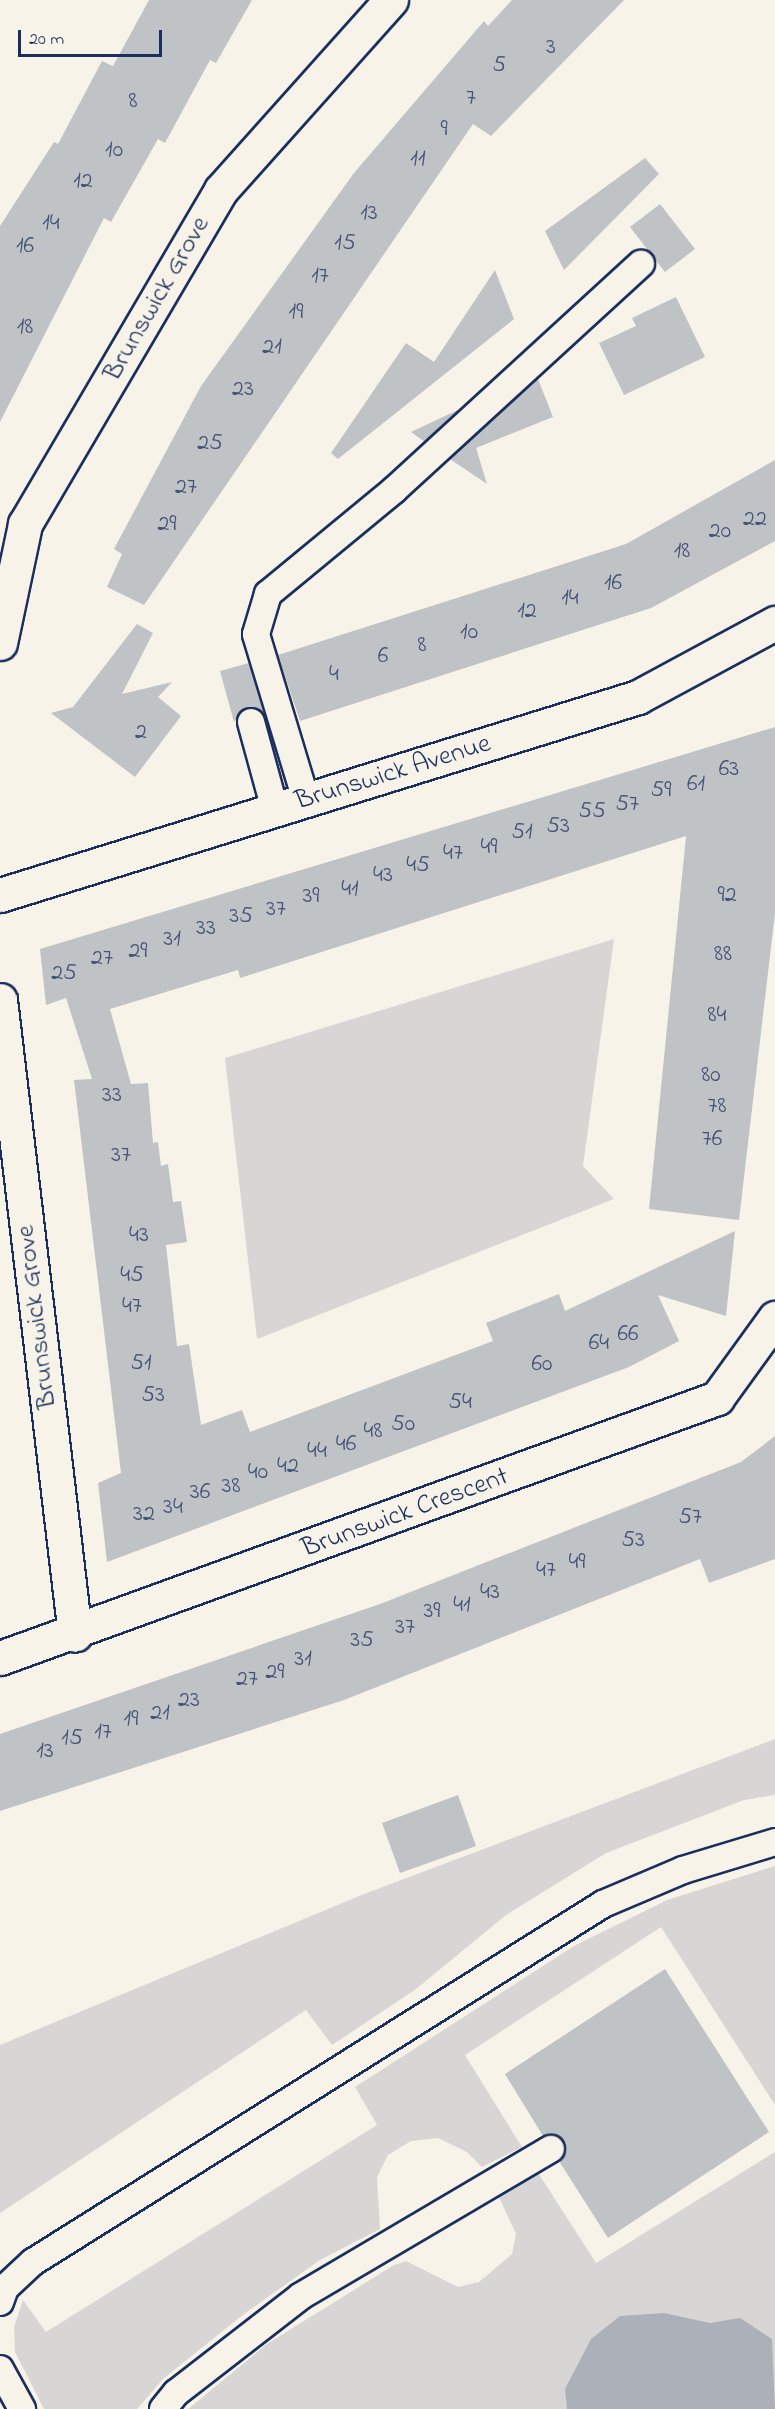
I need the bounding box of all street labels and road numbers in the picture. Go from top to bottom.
street label: Brunswick Grove [97,211,217,387]
street label: Brunswick Avenue [291,728,495,818]
street label: Brunswick Grove [10,1223,64,1411]
street label: Brunswick Crescent [297,1461,513,1565]

